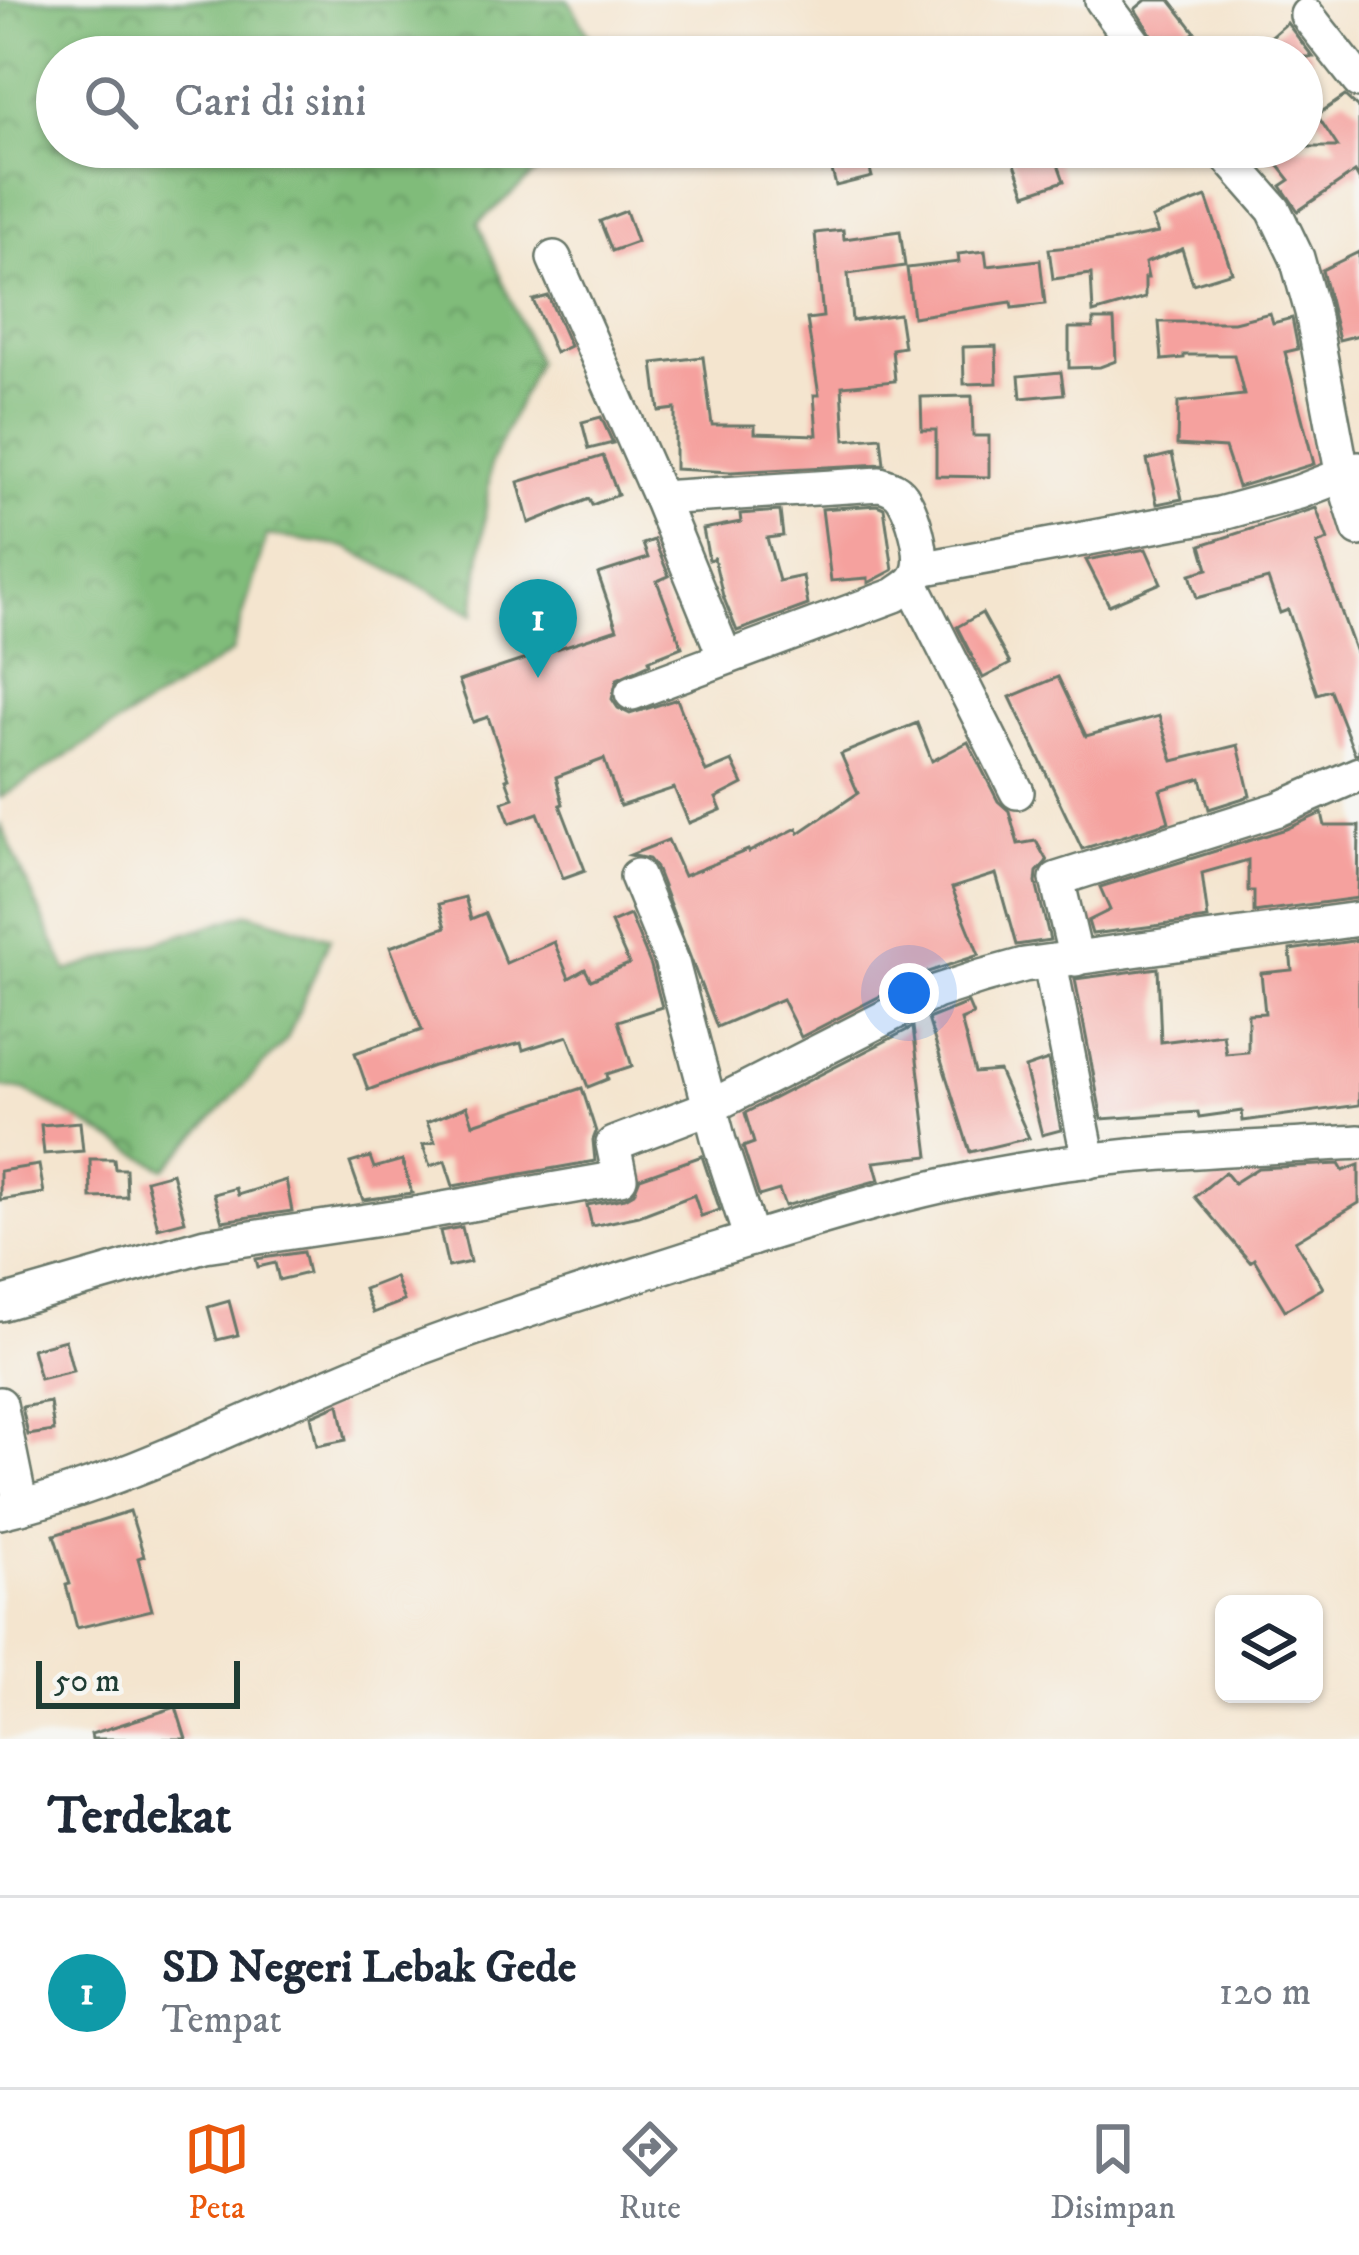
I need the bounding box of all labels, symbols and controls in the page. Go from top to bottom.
search box [36,36,1323,168]
icon: search [78,69,144,135]
text: Cari di sini [174,74,366,130]
pin: 1 [499,579,577,678]
your location [879,963,939,1023]
map controls [1215,1595,1323,1703]
button: layers [1215,1595,1323,1703]
scale bar [36,1655,240,1708]
text: 50 m [54,1661,120,1702]
text: Terdekat [48,1785,231,1849]
text: SD Negeri Lebak Gede [162,1940,576,1996]
text: 1 [80,1968,94,2017]
text: 120 m [1219,1968,1311,2017]
text: Tempat [162,1996,282,2045]
tab: Peta [184,2116,250,2229]
tab: Rute [617,2116,683,2229]
tab: Disimpan [1050,2116,1175,2229]

